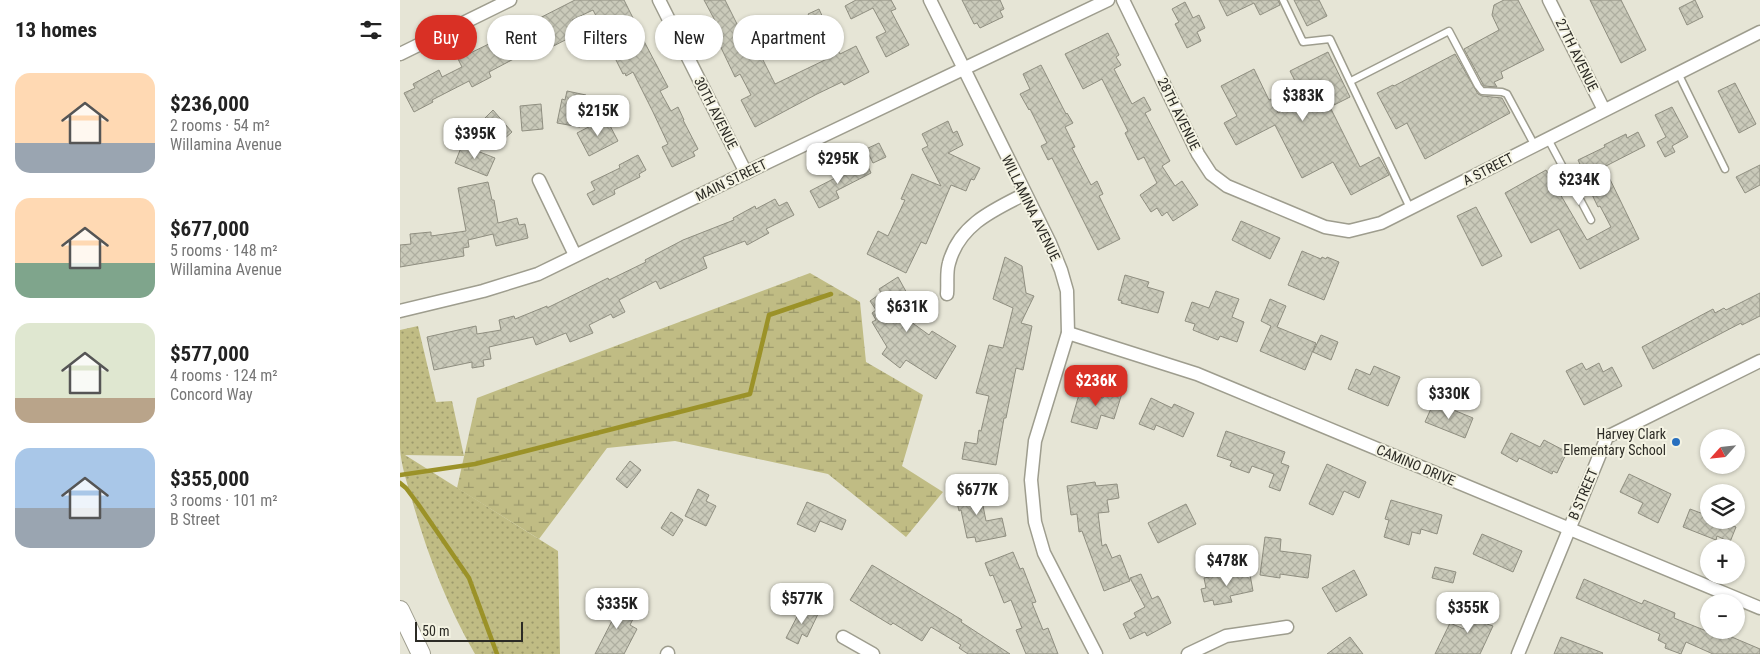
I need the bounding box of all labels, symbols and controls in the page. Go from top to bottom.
chip: Buy [415,15,477,60]
chip: Rent [487,15,555,60]
chip: Filters [565,15,645,60]
chip: New [655,15,723,60]
chip: Apartment [733,15,844,60]
icon: filters [357,16,385,44]
street label: 27TH AVENUE [1553,16,1601,94]
text: 13 homes [15,18,97,42]
street label: 30TH AVENUE [691,74,741,152]
street label: 28TH AVENUE [1155,75,1203,153]
pin: $383K [1268,80,1338,122]
text: $383K [1282,86,1324,105]
text: $236,000 [170,92,249,116]
icon: home [55,93,115,153]
pin: $215K [563,94,633,137]
text: $215K [577,101,619,120]
text: 2 rooms · 54 m² [170,116,270,135]
pin: $395K [440,118,510,160]
text: $395K [454,124,496,143]
text: Willamina Avenue [170,135,282,154]
pin: $295K [803,142,873,185]
text: $295K [817,149,859,168]
street label: A STREET [1460,149,1516,189]
street label: WILLAMINA AVENUE [998,153,1064,264]
street label: MAIN STREET [693,156,769,204]
pin: $234K [1544,164,1614,206]
text: $234K [1558,170,1600,189]
text: $677,000 [170,217,249,241]
icon: home [55,218,115,278]
text: 5 rooms · 148 m² [170,241,278,260]
text: Willamina Avenue [170,260,282,279]
pin: $631K [872,290,942,333]
text: $631K [886,297,928,316]
text: $577,000 [170,342,249,366]
icon: home [55,343,115,403]
pin: $236K [1061,364,1131,407]
text: 4 rooms · 124 m² [170,366,278,385]
text: $236K [1075,371,1117,390]
pin: $330K [1414,378,1484,420]
text: $330K [1428,384,1470,403]
text: Concord Way [170,385,253,404]
place label: Harvey Clark Elementary School [1563,426,1667,458]
north arrow [1700,429,1745,474]
map controls [1700,429,1745,639]
marker: Harvey Clark Elementary School [1670,436,1682,448]
street label: CAMINO DRIVE [1374,441,1458,489]
street label: B STREET [1565,466,1601,522]
text: $355,000 [170,467,249,491]
icon: home [55,468,115,528]
pin: $677K [942,474,1012,516]
text: $677K [956,480,998,499]
button: layers [1700,484,1745,529]
text: 3 rooms · 101 m² [170,491,278,510]
text: B Street [170,510,220,529]
button: + [1700,539,1745,584]
pin: $478K [1192,544,1262,587]
text: $478K [1206,551,1248,570]
pin: $577K [767,582,837,625]
pin: $335K [582,588,652,630]
text: $577K [781,589,823,608]
pin: $355K [1433,592,1503,634]
text: $335K [596,594,638,613]
button: − [1700,594,1745,639]
text: $355K [1447,598,1489,617]
scale bar [415,619,522,642]
text: 50 m [422,623,450,639]

